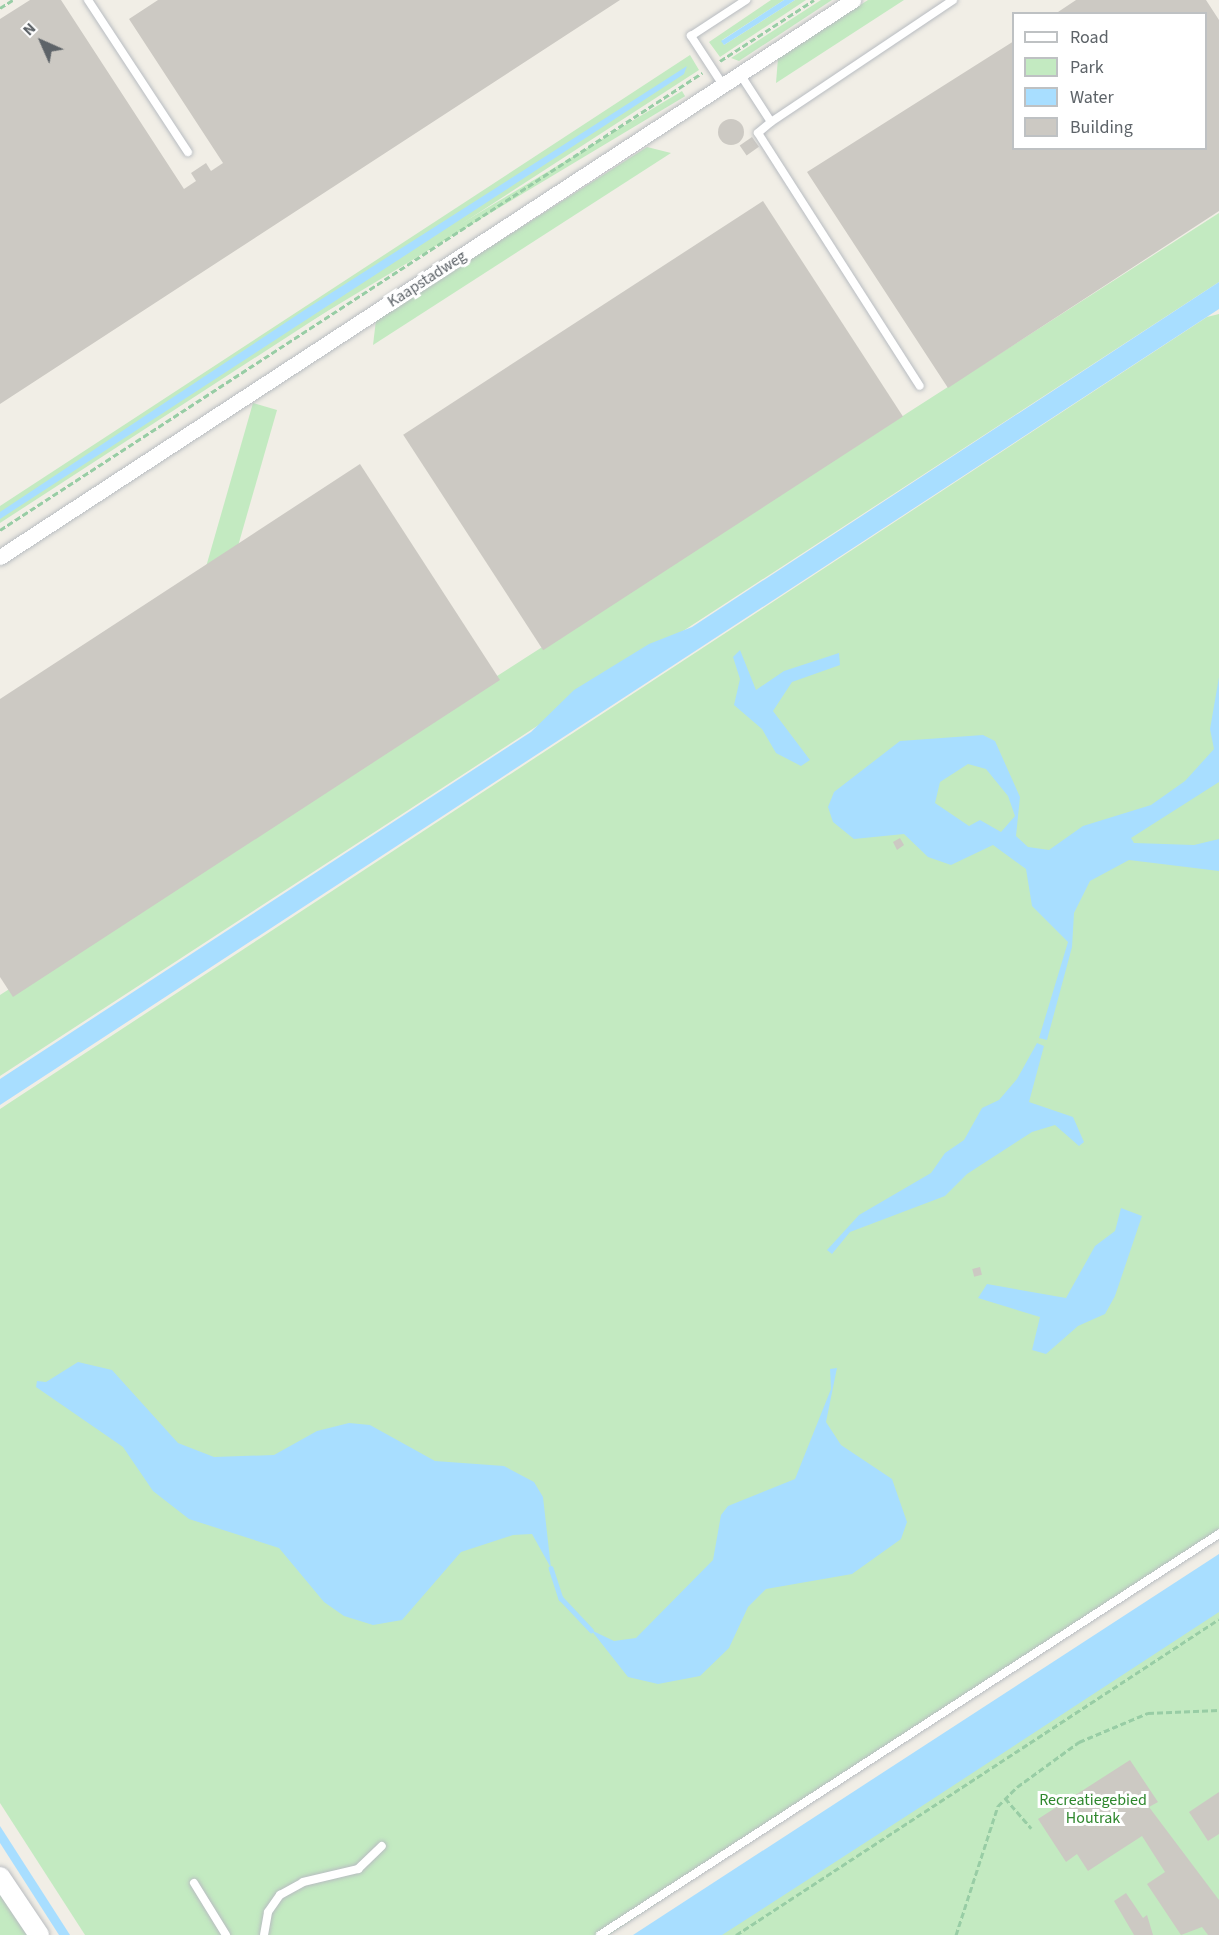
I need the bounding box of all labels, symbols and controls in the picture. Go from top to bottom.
north arrow [12,12,72,72]
legend [1012,12,1207,150]
text: N [18,18,41,41]
text: Road [1070,25,1109,50]
text: Park [1070,55,1104,80]
text: Water [1070,85,1114,110]
text: Building [1070,115,1133,140]
street label: Kaapstadweg [384,246,470,312]
park label: Recreatiegebied Houtrak [1039,1790,1147,1828]

